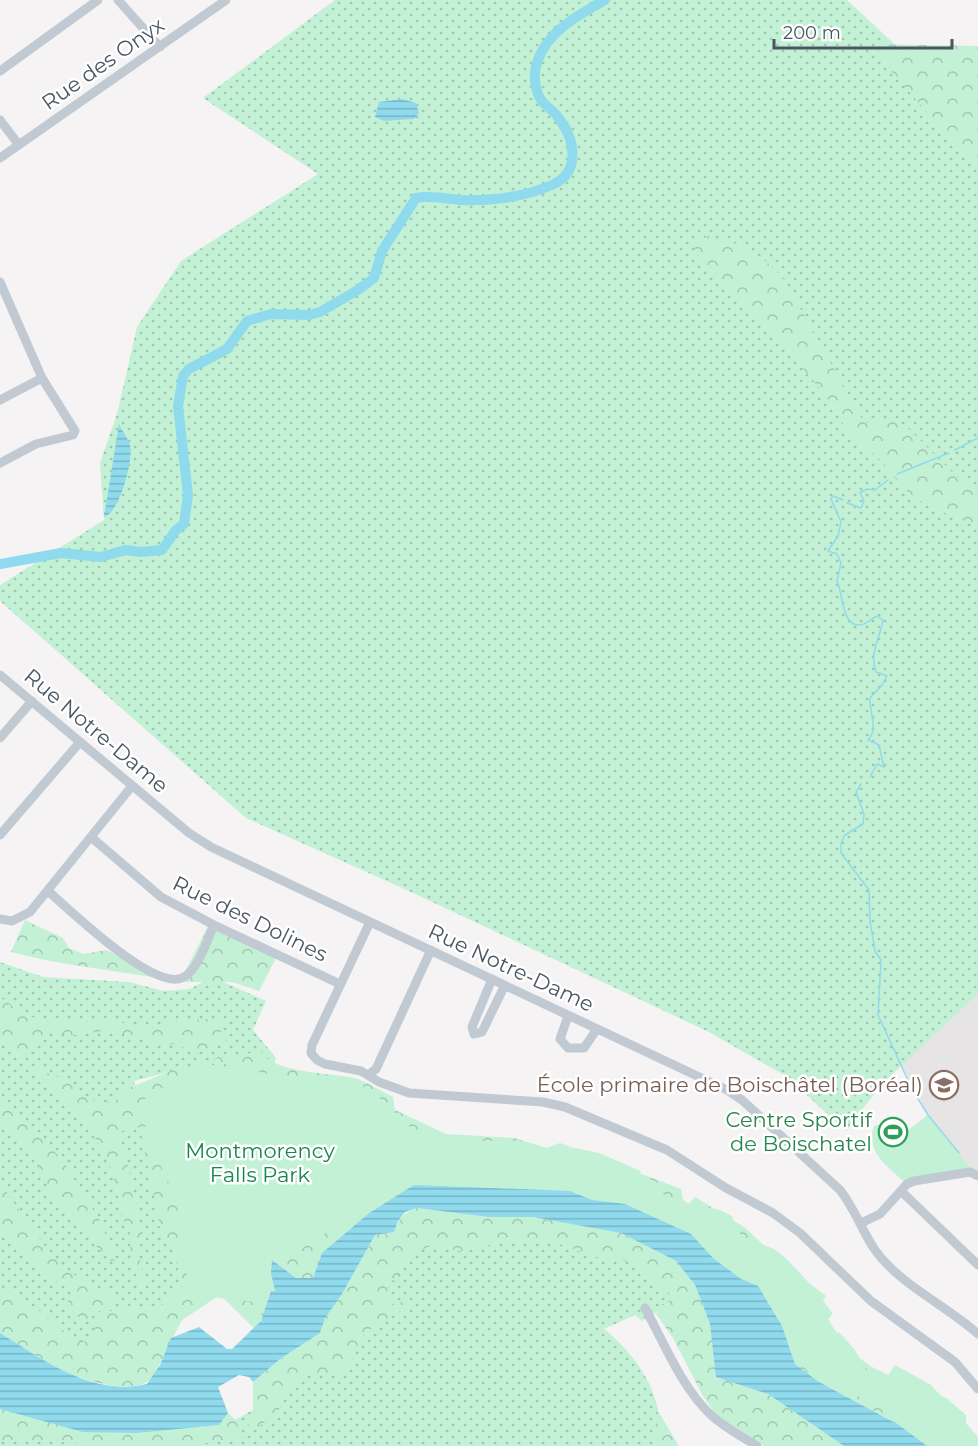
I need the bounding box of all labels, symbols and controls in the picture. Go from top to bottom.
street label: Rue des Onyx [37,12,169,115]
scale bar [774,12,952,50]
text: 200 m [783,22,841,44]
street label: Rue Notre-Dame [19,663,173,798]
street label: Rue des Dolines [169,870,332,967]
street label: Rue Notre-Dame [424,918,598,1017]
school or university icon: École primaire de Boischâtel (Boréal) [928,1069,960,1101]
place label: École primaire de Boischâtel (Boréal) [537,1072,923,1097]
place label: Centre Sportif de Boischatel [725,1107,873,1156]
sports icon: Centre Sportif de Boischatel [877,1116,909,1148]
park label: Montmorency Falls Park [185,1138,335,1187]

